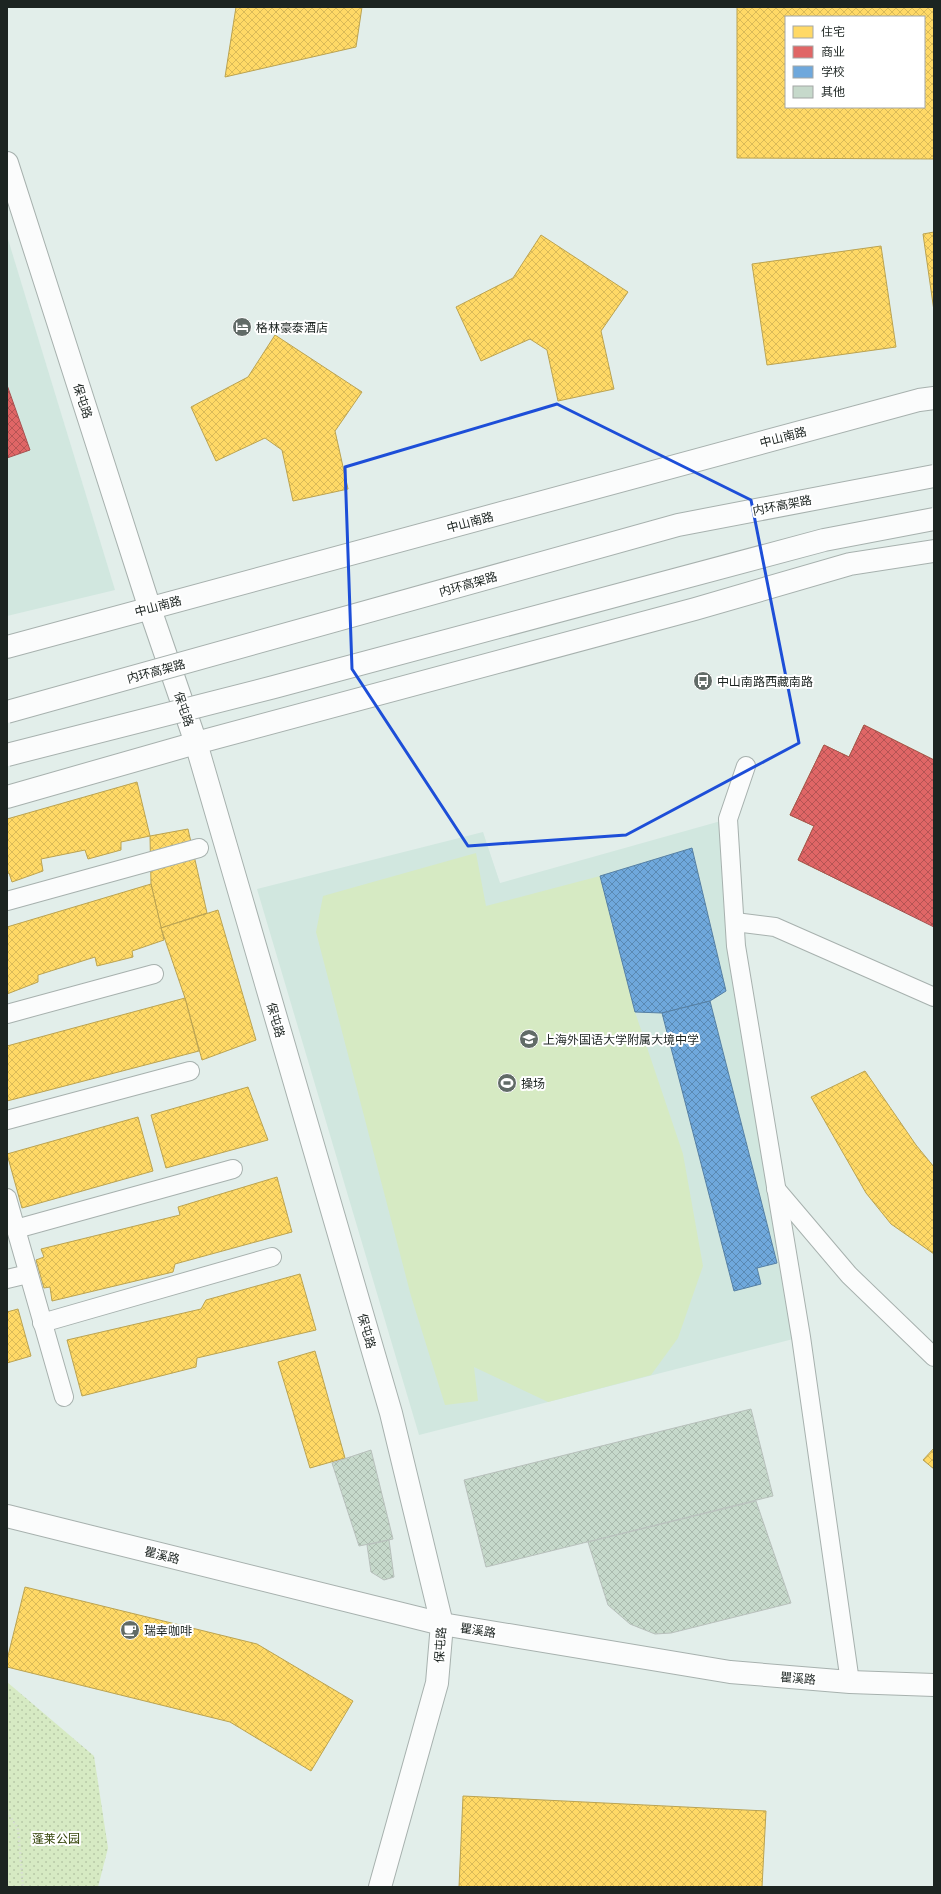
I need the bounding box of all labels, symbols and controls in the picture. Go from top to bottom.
legend [785,16,925,108]
text: 住宅 [821,24,845,39]
text: 商业 [821,44,845,59]
text: 学校 [821,64,845,79]
text: 其他 [821,84,845,99]
hotel icon: 格林豪泰酒店 [231,316,253,338]
place label: 格林豪泰酒店 [256,320,328,335]
street label: 保屯路 [70,382,96,420]
street label: 中山南路 [758,424,808,450]
street label: 内环高架路 [751,492,813,518]
street label: 中山南路 [445,509,495,535]
street label: 内环高架路 [437,569,499,599]
street label: 中山南路 [133,593,183,619]
street label: 内环高架路 [125,656,187,686]
bus stop icon: 中山南路西藏南路 [692,670,714,692]
place label: 中山南路西藏南路 [717,674,813,689]
street label: 保屯路 [171,690,197,728]
street label: 保屯路 [264,1001,288,1039]
school or university icon: 上海外国语大学附属大境中学 [518,1028,540,1050]
place label: 上海外国语大学附属大境中学 [543,1032,699,1047]
sports icon: 操场 [496,1072,518,1094]
place label: 操场 [521,1076,545,1091]
street label: 保屯路 [355,1312,379,1350]
street label: 瞿溪路 [143,1543,181,1567]
cafe icon: 瑞幸咖啡 [119,1619,141,1641]
street label: 瞿溪路 [459,1620,497,1640]
place label: 瑞幸咖啡 [144,1623,192,1638]
street label: 保屯路 [431,1627,449,1663]
street label: 瞿溪路 [779,1669,817,1687]
park label: 蓬莱公园 [32,1831,80,1846]

